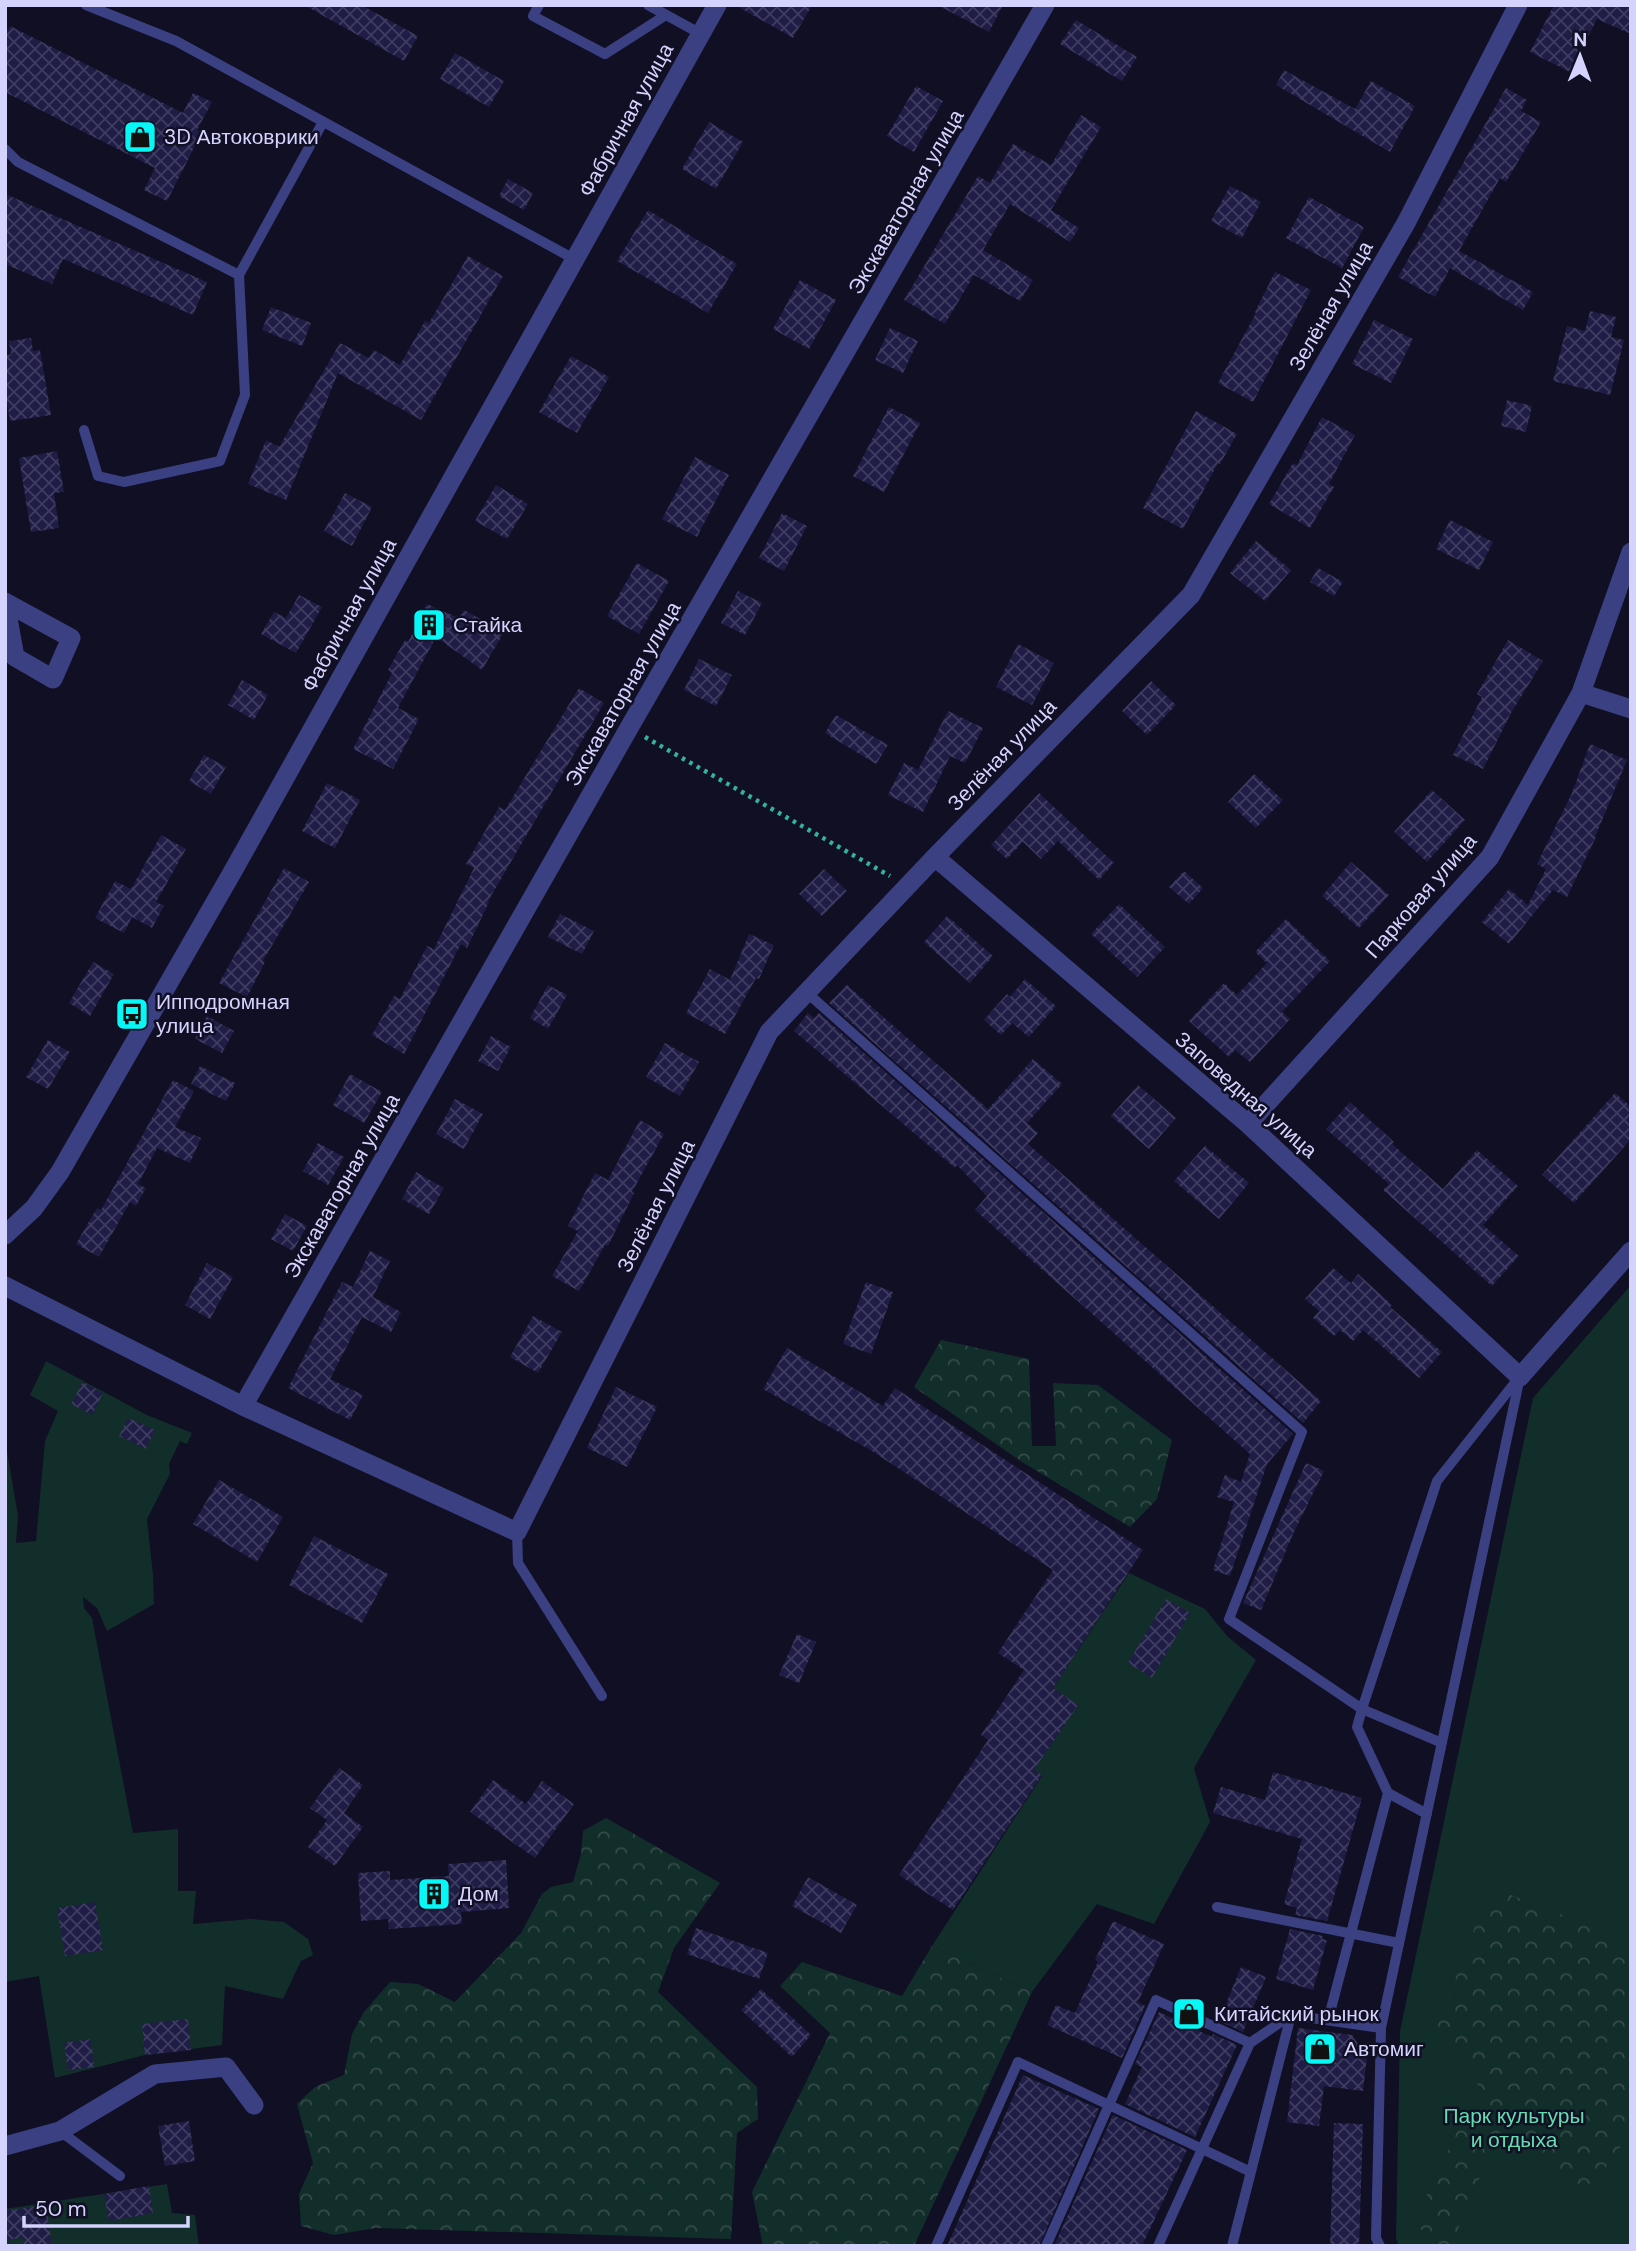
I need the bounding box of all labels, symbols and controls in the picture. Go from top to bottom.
north arrow [1545,21,1615,91]
text: N [1573,27,1587,52]
street label: Фабричная улица [572,38,680,202]
street label: Экскаваторная улица [842,104,971,300]
shop icon: 3D Автоковрики [121,118,159,156]
place label: 3D Автоковрики [164,123,319,151]
street label: Зелёная улица [1282,236,1380,376]
street label: Фабричная улица [295,533,403,697]
street label: Экскаваторная улица [559,596,688,792]
building icon: Стайка [410,606,448,644]
place label: Стайка [453,611,523,639]
street label: Зелёная улица [941,693,1063,817]
street label: Парковая улица [1359,827,1483,964]
place label: Ипподромная улица [156,988,290,1040]
bus stop icon: Ипподромная улица [113,995,151,1033]
street label: Заповедная улица [1169,1025,1323,1165]
street label: Экскаваторная улица [278,1088,407,1284]
street label: Зелёная улица [610,1135,702,1277]
building icon: Дом [415,1875,453,1913]
place label: Дом [458,1880,499,1908]
shop icon: Китайский рынок [1170,1995,1208,2033]
place label: Китайский рынок [1214,2000,1380,2028]
shop icon: Автомиг [1301,2030,1339,2068]
place label: Автомиг [1344,2035,1424,2063]
park label: Парк культуры и отдыха [1443,2102,1585,2154]
scale bar [24,2184,189,2228]
text: 50 m [35,2195,86,2223]

